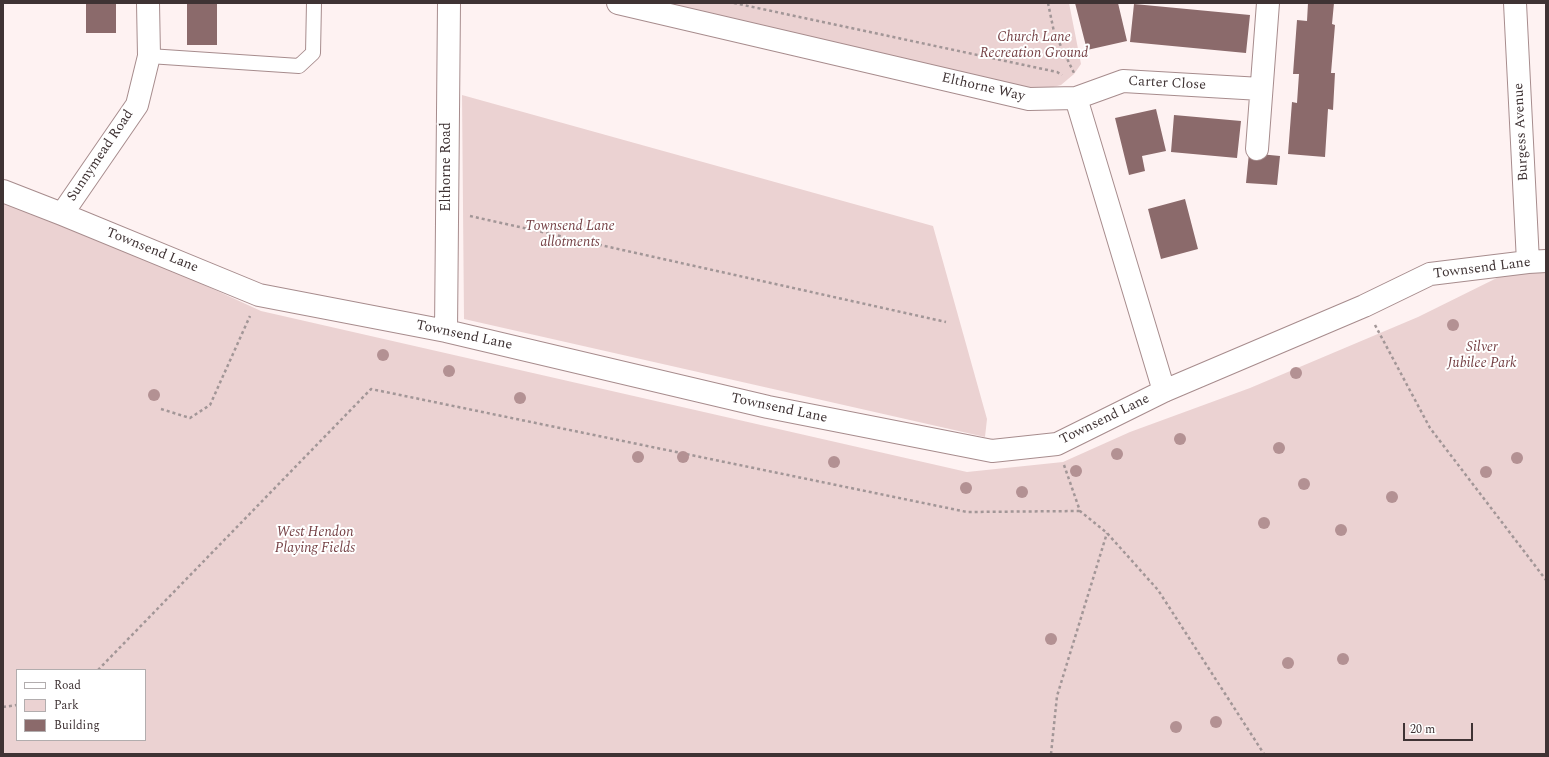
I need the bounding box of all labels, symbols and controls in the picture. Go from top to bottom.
park label: Church Lane Recreation Ground [980,30,1088,62]
street label: Elthorne Way [940,70,1026,106]
street label: Carter Close [1128,74,1206,94]
street label: Burgess Avenue [1511,82,1533,182]
street label: Sunnymead Road [64,107,138,205]
street label: Elthorne Road [439,122,455,212]
park label: Townsend Lane allotments [525,219,615,252]
street label: Townsend Lane [103,225,201,277]
street label: Townsend Lane [1432,255,1532,283]
street label: Townsend Lane [414,318,514,354]
park label: Silver Jubilee Park [1447,340,1517,372]
street label: Townsend Lane [729,391,829,427]
street label: Townsend Lane [1057,391,1153,449]
park label: West Hendon Playing Fields [275,525,355,558]
legend [16,669,146,741]
text: Road [54,676,81,695]
text: Park [54,696,79,715]
scale bar [1405,715,1475,741]
text: Building [54,716,100,735]
text: 20 m [1410,720,1435,739]

